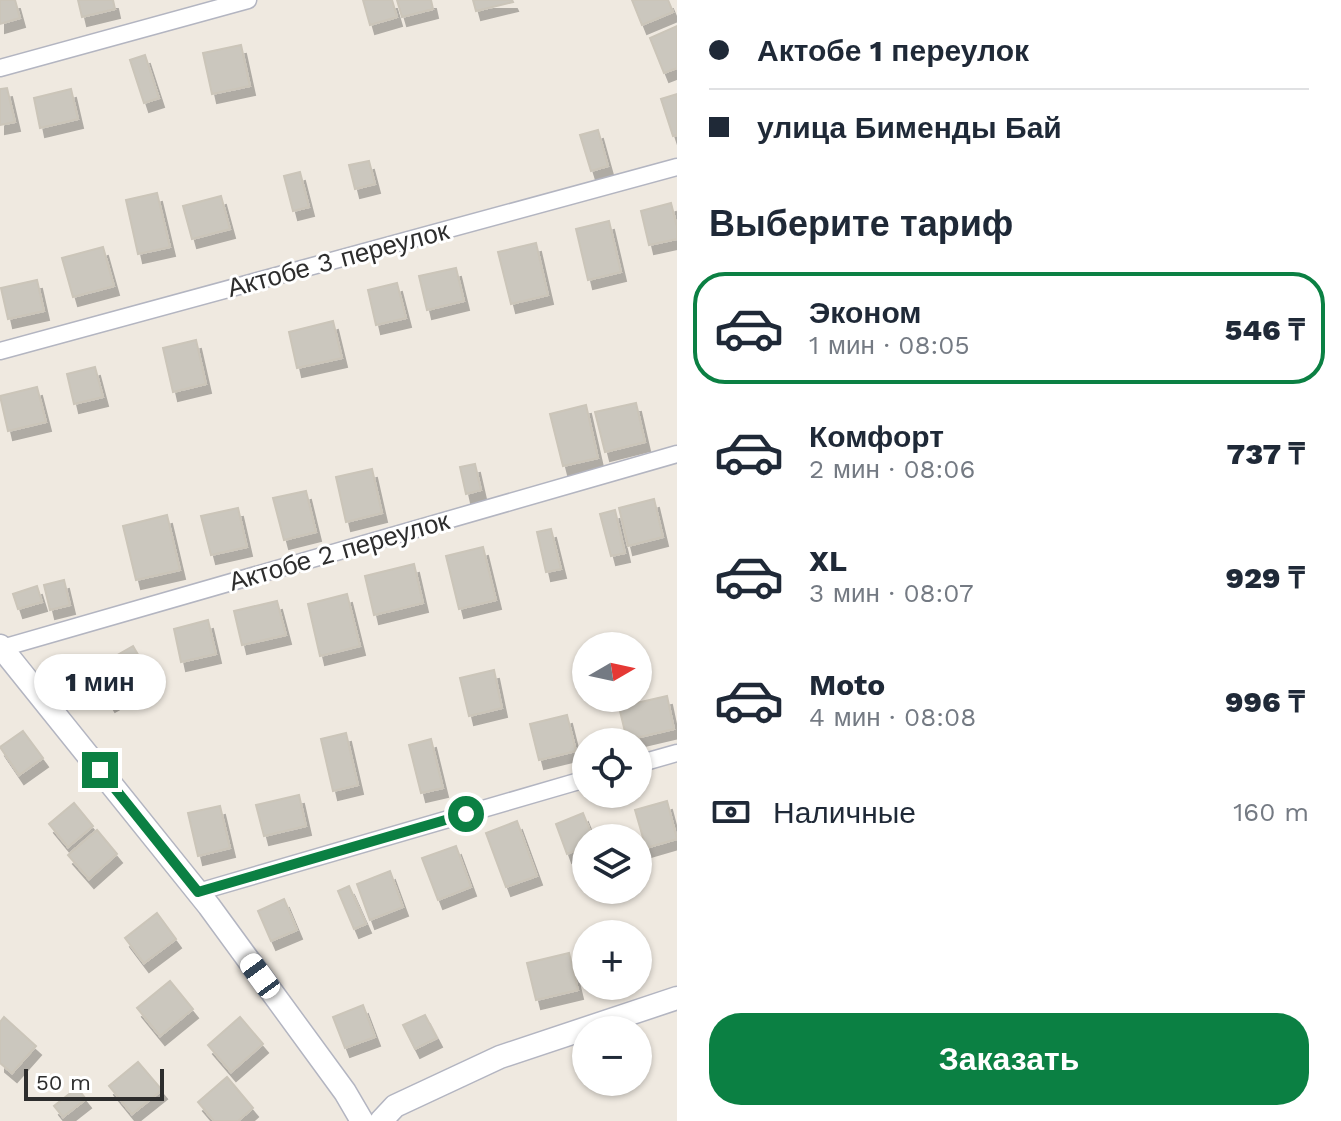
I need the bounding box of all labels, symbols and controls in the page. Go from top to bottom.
text: Актобе 1 переулок [757,33,1029,68]
text: улица Бименды Бай [757,110,1062,145]
text: Выберите тариф [709,203,1013,245]
street label: Актобе 3 переулок [224,215,453,303]
icon: car [713,292,785,364]
text: Эконом [809,295,922,330]
text: 546 ₸ [1225,312,1305,347]
text: 1 мин · 08:05 [809,330,970,360]
icon: car [713,416,785,488]
text: Комфорт [809,419,944,454]
text: 737 ₸ [1227,436,1305,471]
text: 2 мин · 08:06 [809,454,975,484]
street label: Актобе 2 переулок [225,505,453,597]
icon: car [713,540,785,612]
text: XL [809,543,847,578]
text: 929 ₸ [1226,560,1305,595]
text: 3 мин · 08:07 [809,578,974,608]
north arrow [572,632,652,712]
map controls [572,632,652,1096]
callout: 1 мин [34,654,166,710]
icon: car [713,664,785,736]
text: 1 мин [65,667,135,697]
text: Moto [809,667,885,702]
text: 996 ₸ [1225,684,1305,719]
text: 4 мин · 08:08 [809,702,976,732]
button: locate [572,728,652,808]
route end [82,752,118,788]
icon: cash [709,790,753,834]
text: Наличные [773,795,916,830]
route start [448,796,484,832]
text: 160 m [1233,797,1309,827]
button: layers [572,824,652,904]
button: + [572,920,652,1000]
car [236,950,284,1002]
button: Заказать [709,1013,1309,1105]
button: − [572,1016,652,1096]
scale bar [24,1065,164,1101]
text: 50 m [36,1070,91,1095]

